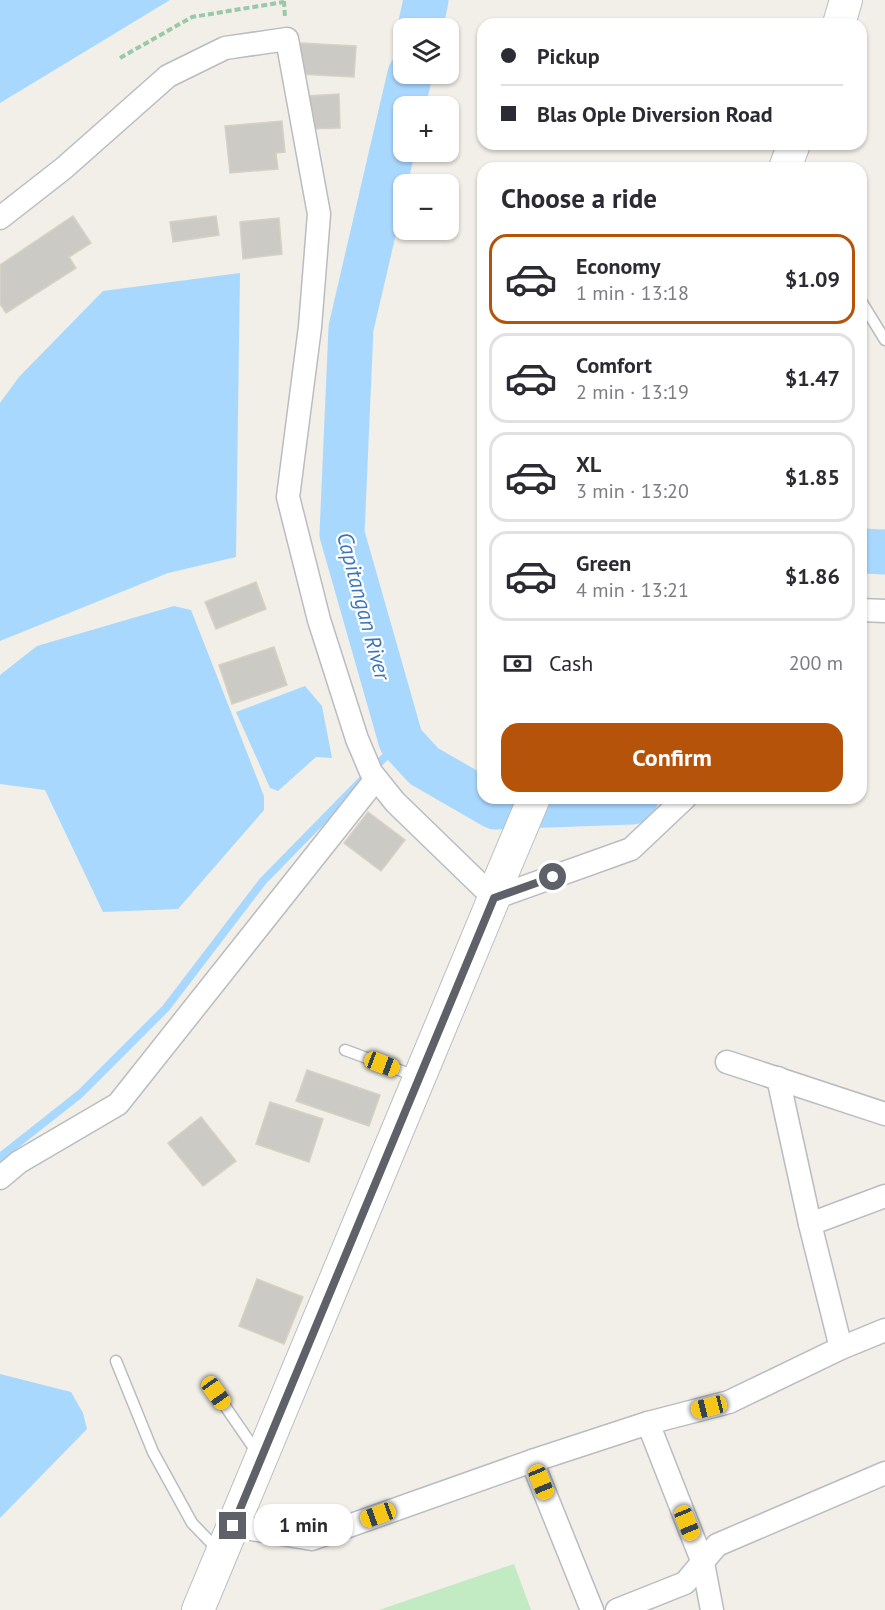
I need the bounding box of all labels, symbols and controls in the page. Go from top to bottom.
map controls [393,18,459,240]
button: layers [393,18,459,84]
text: Pickup [537,42,600,70]
button: + [393,96,459,162]
text: Blas Ople Diversion Road [537,100,773,128]
button: − [393,174,459,240]
text: Choose a ride [501,181,657,215]
icon: car [504,252,558,306]
text: Economy [576,252,660,280]
text: $1.09 [785,265,840,293]
text: 1 min · 13:18 [576,280,689,306]
icon: car [504,351,558,405]
text: Comfort [576,351,652,379]
text: $1.47 [785,364,840,392]
text: 2 min · 13:19 [576,379,689,405]
icon: car [504,450,558,504]
text: XL [576,450,601,478]
text: $1.85 [785,463,840,491]
text: 3 min · 13:20 [576,478,689,504]
water label: Capitangan River [331,529,398,685]
icon: car [504,549,558,603]
text: Green [576,549,631,577]
text: $1.86 [785,562,840,590]
text: 4 min · 13:21 [576,577,689,603]
icon: cash [501,647,534,680]
text: Cash [549,649,593,677]
text: 200 m [789,650,843,676]
button: Confirm [501,723,843,792]
route start [539,863,566,890]
car [362,1049,402,1079]
car [198,1373,234,1413]
car [689,1394,729,1420]
car [526,1462,556,1502]
car [358,1500,398,1530]
car [672,1503,702,1543]
callout: 1 min [254,1505,353,1547]
route end [219,1512,246,1539]
text: 1 min [279,1512,328,1538]

